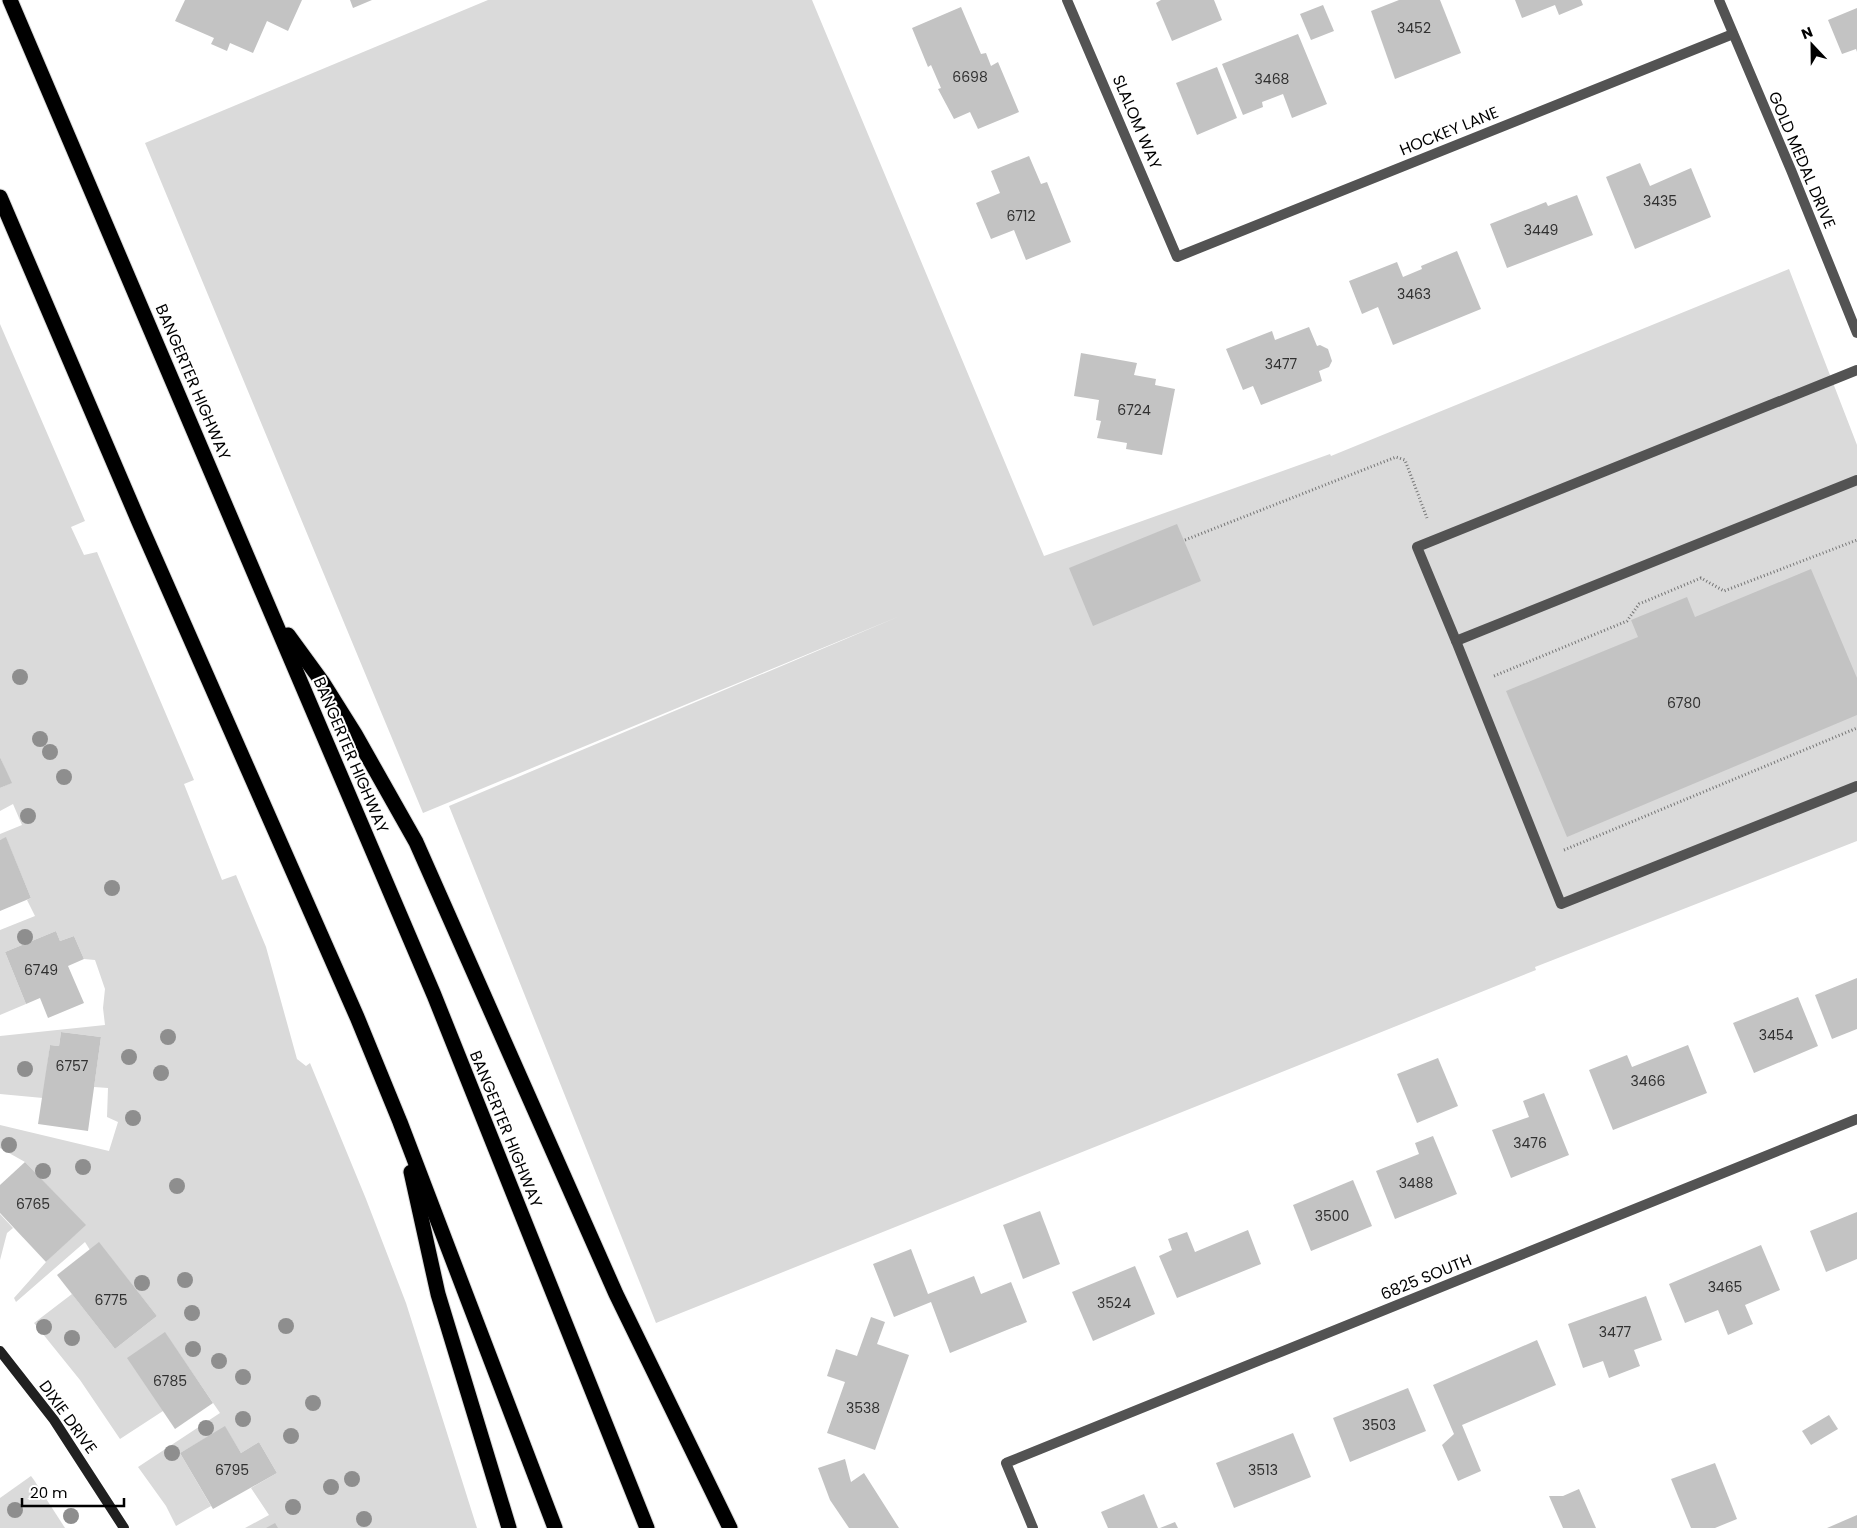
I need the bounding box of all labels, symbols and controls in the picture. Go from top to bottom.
house number: 3452 [1397,18,1431,38]
north arrow [1787,20,1837,70]
text: N [1799,22,1816,44]
house number: 6698 [952,67,988,87]
house number: 3468 [1255,69,1290,89]
street label: SLALOM WAY [1107,71,1167,173]
street label: GOLD MEDAL DRIVE [1763,88,1841,232]
street label: HOCKEY LANE [1396,101,1502,161]
house number: 3435 [1643,191,1677,211]
house number: 6712 [1006,206,1036,226]
house number: 3449 [1524,220,1558,240]
house number: 3463 [1397,284,1431,304]
street label: BANGERTER HIGHWAY [150,300,237,464]
house number: 3477 [1265,354,1298,374]
house number: 6724 [1117,400,1151,420]
street label: BANGERTER HIGHWAY [308,673,395,837]
house number: 6780 [1667,693,1701,713]
house number: 6749 [24,960,58,980]
house number: 3454 [1759,1025,1794,1045]
street label: BANGERTER HIGHWAY [464,1047,548,1211]
house number: 6757 [56,1056,89,1076]
house number: 3466 [1631,1071,1666,1091]
house number: 3476 [1513,1133,1547,1153]
house number: 3488 [1399,1173,1434,1193]
house number: 6765 [16,1194,50,1214]
house number: 3500 [1315,1206,1349,1226]
street label: 6825 SOUTH [1377,1248,1475,1306]
house number: 3465 [1708,1277,1742,1297]
house number: 6775 [95,1290,127,1310]
house number: 3524 [1097,1293,1131,1313]
house number: 3477 [1599,1322,1632,1342]
house number: 6785 [153,1371,187,1391]
street label: DIXIE DRIVE [34,1376,102,1458]
house number: 3538 [846,1398,880,1418]
house number: 3503 [1362,1415,1396,1435]
house number: 6795 [215,1460,249,1480]
house number: 3513 [1248,1460,1278,1480]
scale bar [22,1476,125,1508]
text: 20 m [30,1482,68,1503]

